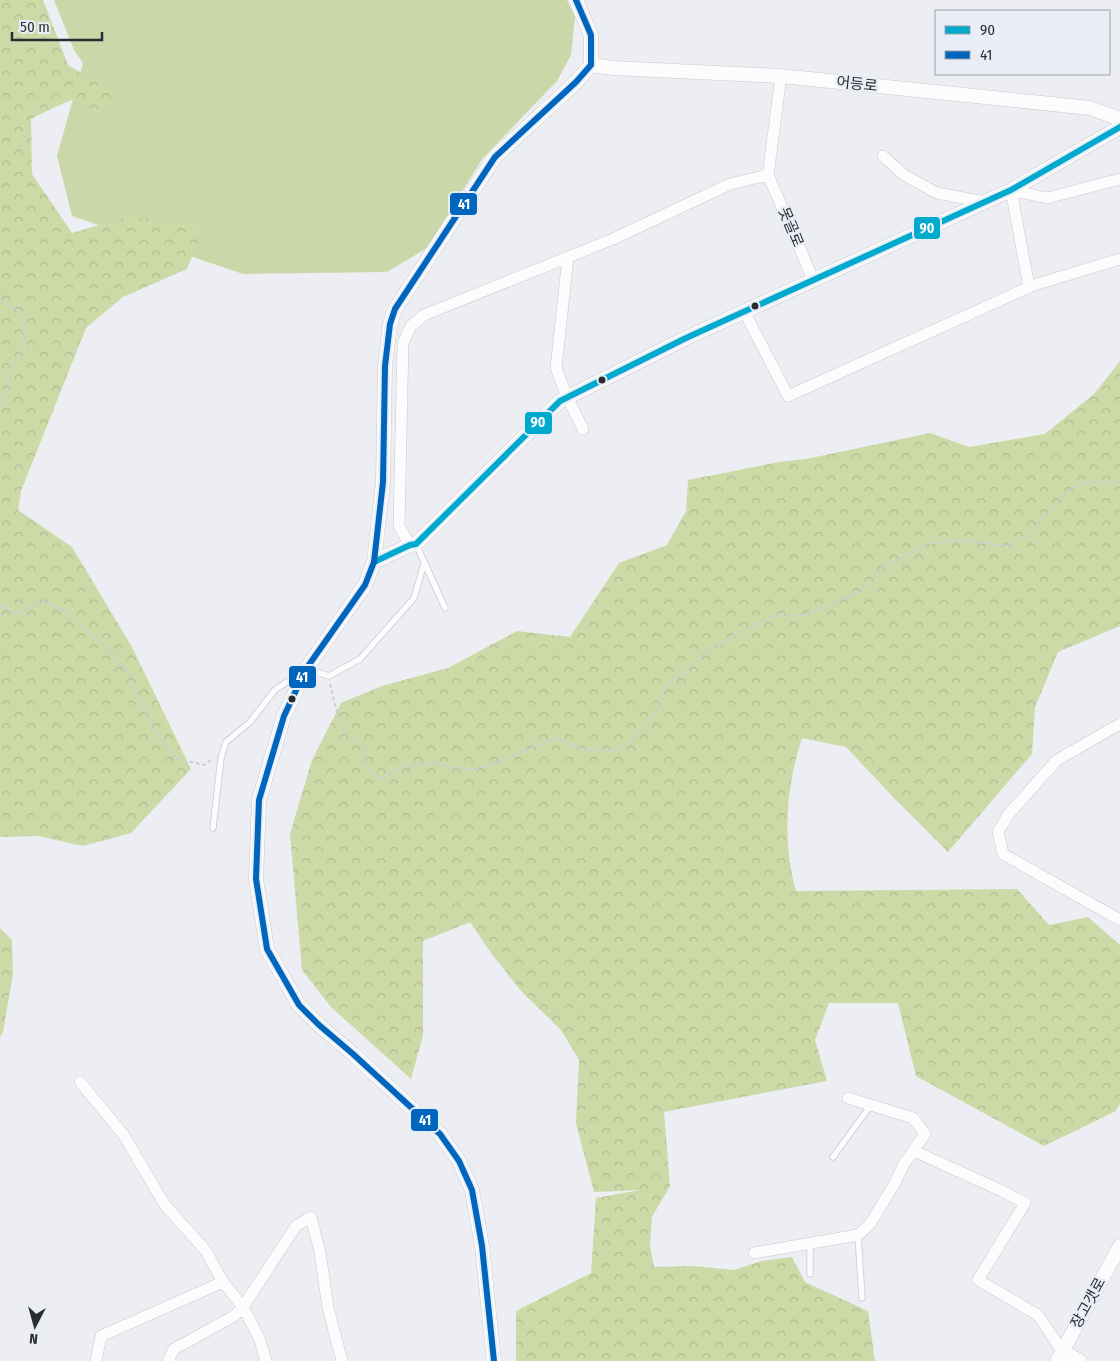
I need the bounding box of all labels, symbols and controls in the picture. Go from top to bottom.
scale bar [12,10,102,42]
legend [935,10,1110,75]
text: 50 m [20,18,50,36]
text: 90 [980,21,995,39]
text: 41 [980,46,992,64]
street label: 어등로 [835,73,879,95]
line badge: 41 [449,192,478,216]
text: 41 [458,196,470,213]
street label: 못골로 [775,204,807,250]
line badge: 90 [913,216,941,240]
text: 90 [920,220,935,237]
unlabelled marker [750,301,760,311]
unlabelled marker [597,375,607,385]
line badge: 90 [524,411,553,435]
text: 90 [531,414,546,431]
line badge: 41 [288,665,317,689]
text: 41 [296,669,308,686]
unlabelled marker [287,694,297,704]
line badge: 41 [410,1108,439,1132]
text: 41 [419,1112,431,1129]
street label: 장고갯로 [1067,1274,1109,1332]
north arrow [10,1301,60,1351]
text: N [29,1330,39,1347]

